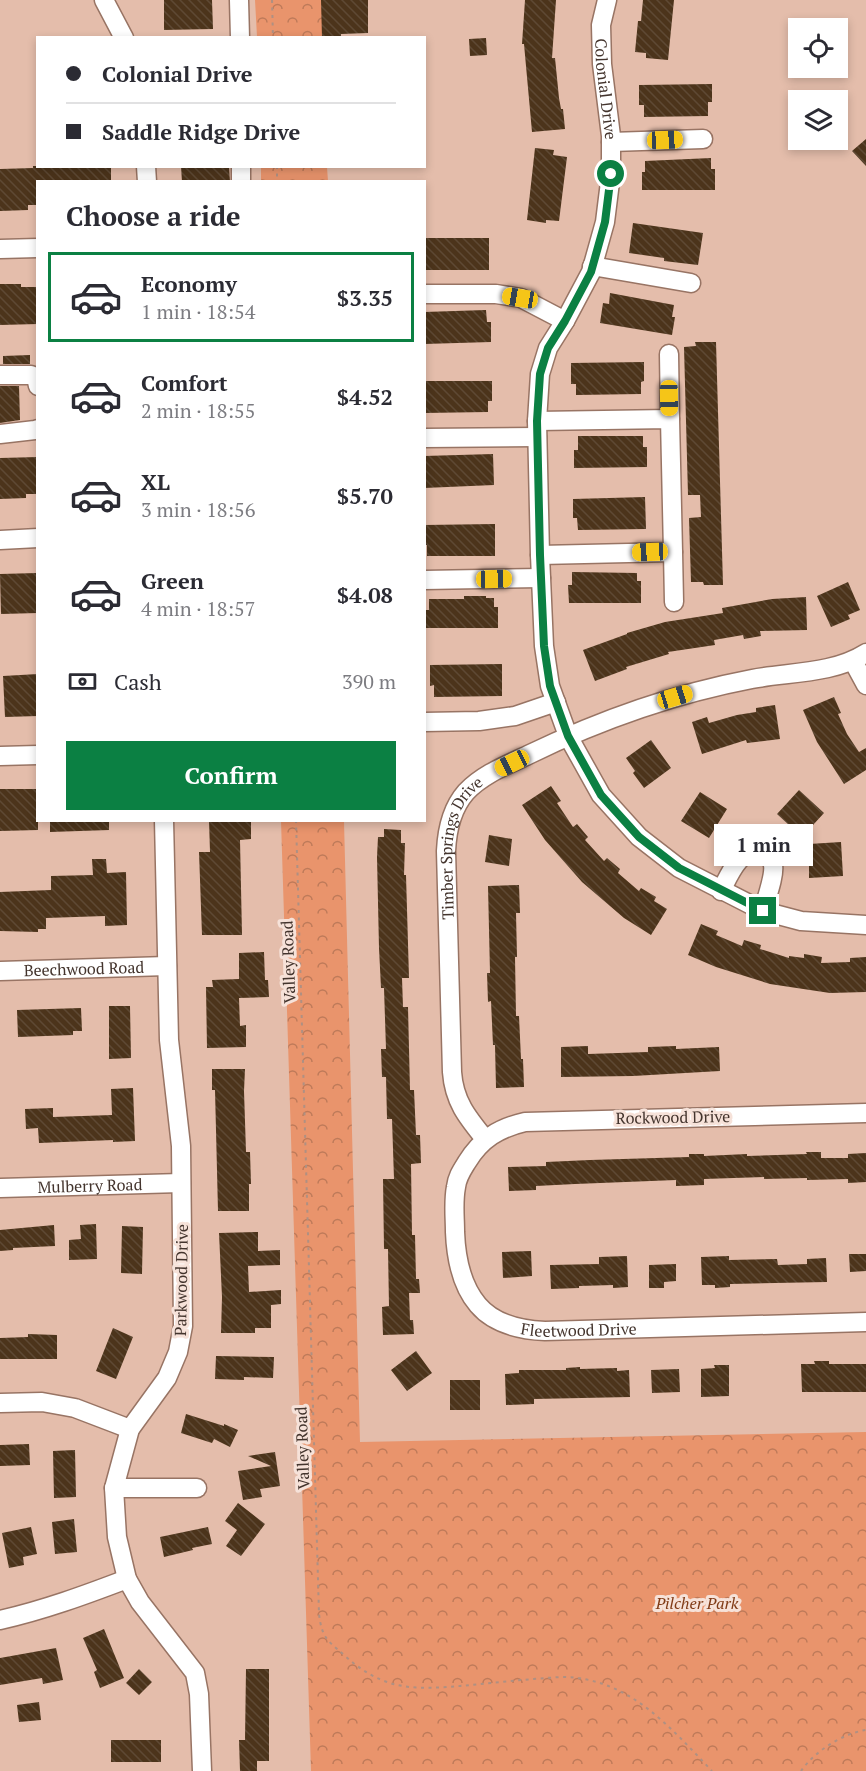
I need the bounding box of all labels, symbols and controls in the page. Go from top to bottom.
map controls [788,18,848,150]
button: locate [788,18,848,78]
street label: Colonial Drive [590,38,622,141]
text: Colonial Drive [102,59,253,88]
button: layers [788,90,848,150]
text: Saddle Ridge Drive [102,117,300,146]
car [647,130,683,150]
route start [597,160,624,187]
text: Choose a ride [66,198,241,234]
text: Economy [141,269,237,298]
icon: car [69,270,123,324]
text: $3.35 [337,283,393,312]
car [501,286,539,310]
text: 1 min · 18:54 [141,298,255,325]
text: Comfort [141,368,227,397]
icon: car [69,369,123,423]
car [660,380,678,416]
text: $4.52 [337,382,393,411]
text: 2 min · 18:55 [141,397,255,424]
text: XL [141,467,170,496]
icon: car [69,468,123,522]
text: $5.70 [337,481,393,510]
text: 3 min · 18:56 [141,496,255,523]
car [632,542,668,562]
text: Green [141,566,204,595]
icon: car [69,567,123,621]
car [476,570,512,588]
text: $4.08 [337,580,393,609]
text: 4 min · 18:57 [141,595,255,622]
icon: cash [66,665,99,698]
text: Cash [114,667,162,696]
text: 390 m [342,668,396,695]
car [655,683,695,711]
button: Confirm [66,741,396,810]
car [492,747,532,779]
street label: Timber Springs Drive [435,771,487,920]
callout: 1 min [714,824,813,866]
text: 1 min [736,831,791,858]
route end [749,897,776,924]
street label: Valley Road [276,920,300,1004]
street label: Beechwood Road [23,956,145,981]
street label: Rockwood Drive [616,1105,730,1129]
street label: Mulberry Road [37,1173,143,1198]
street label: Parkwood Drive [169,1224,193,1336]
street label: Fleetwood Drive [519,1317,637,1342]
street label: Valley Road [290,1406,314,1490]
park label: Pilcher Park [655,1592,739,1614]

